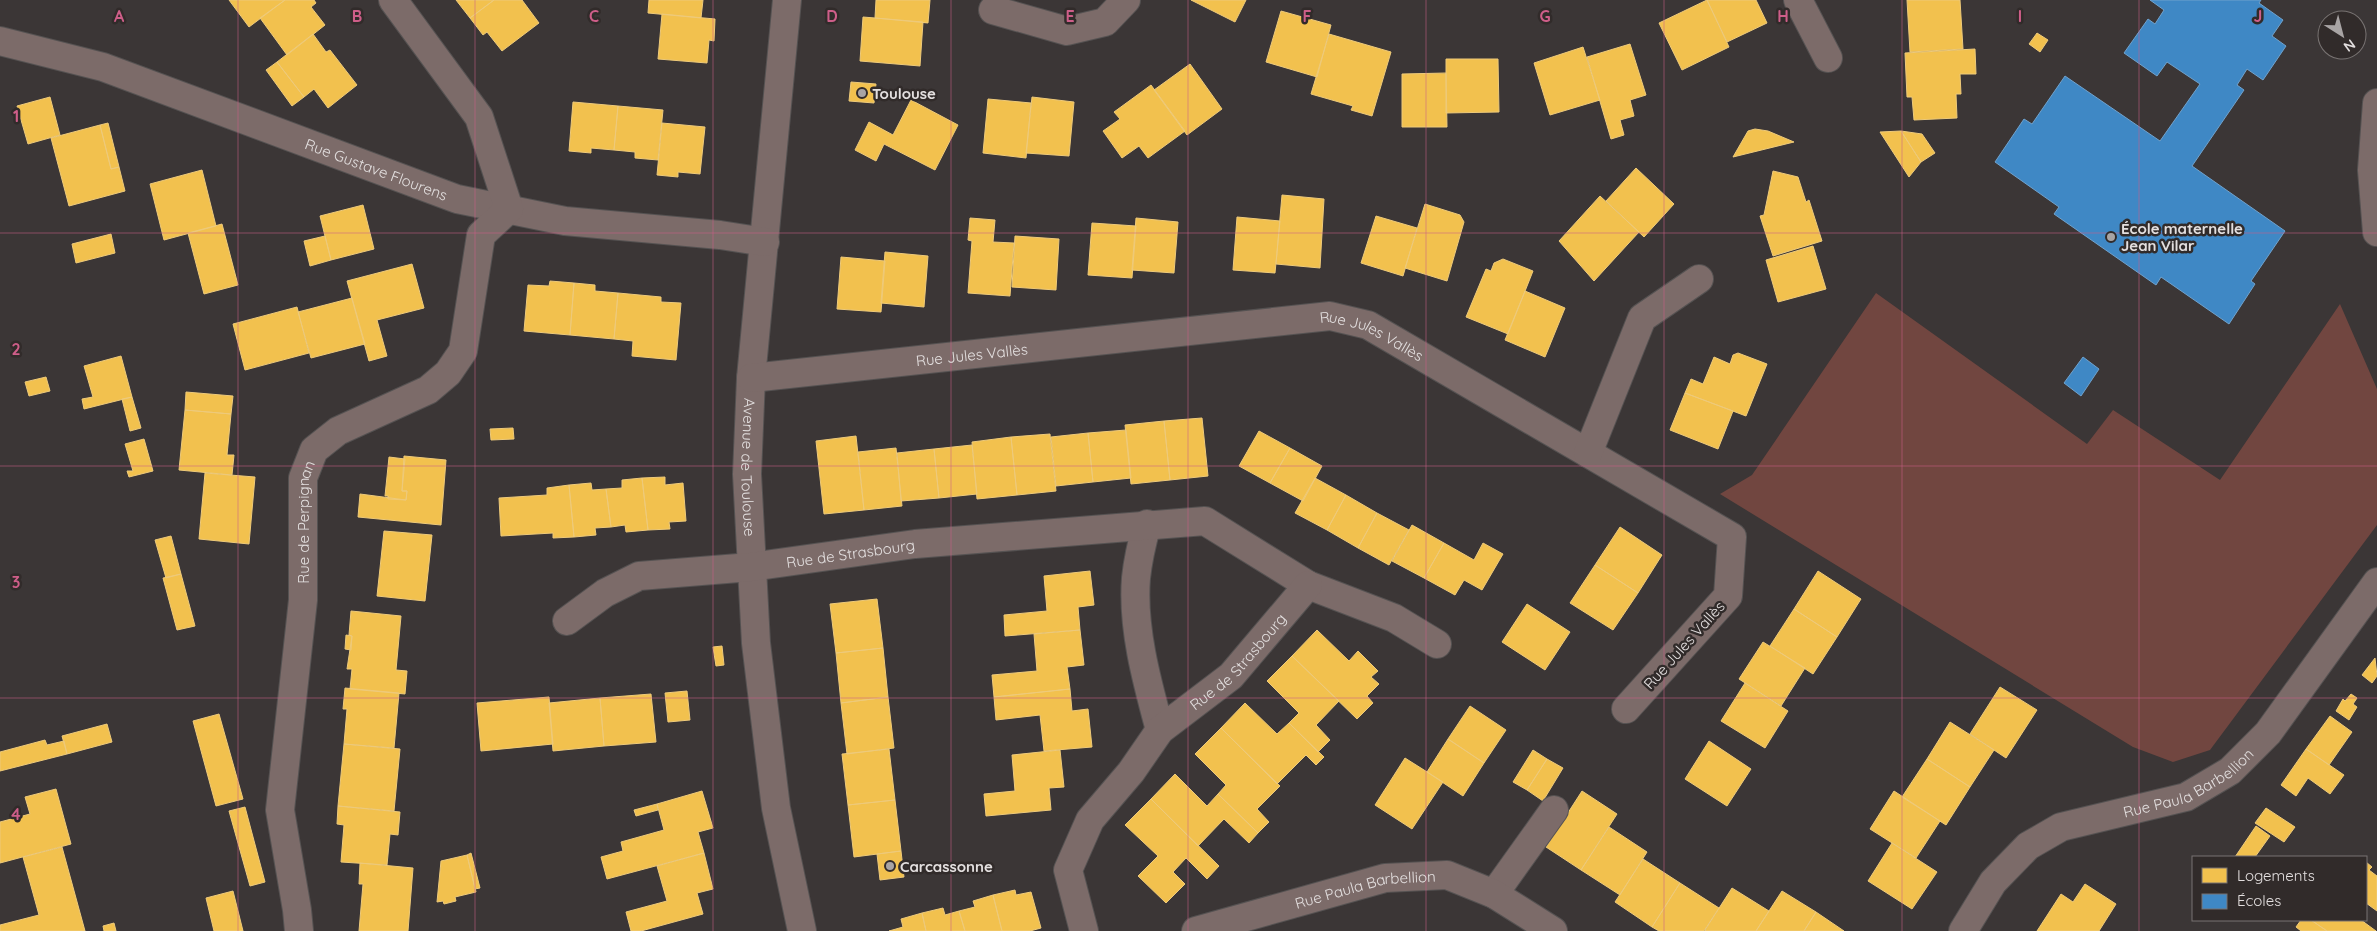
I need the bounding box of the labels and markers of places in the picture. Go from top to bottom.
place label: Toulouse [872,84,936,103]
marker: Toulouse [856,87,868,99]
place label: École maternelle Jean Vilar [2121,219,2243,255]
marker: École maternelle Jean Vilar [2105,231,2117,243]
place label: Carcassonne [900,857,993,876]
marker: Carcassonne [884,860,896,872]

